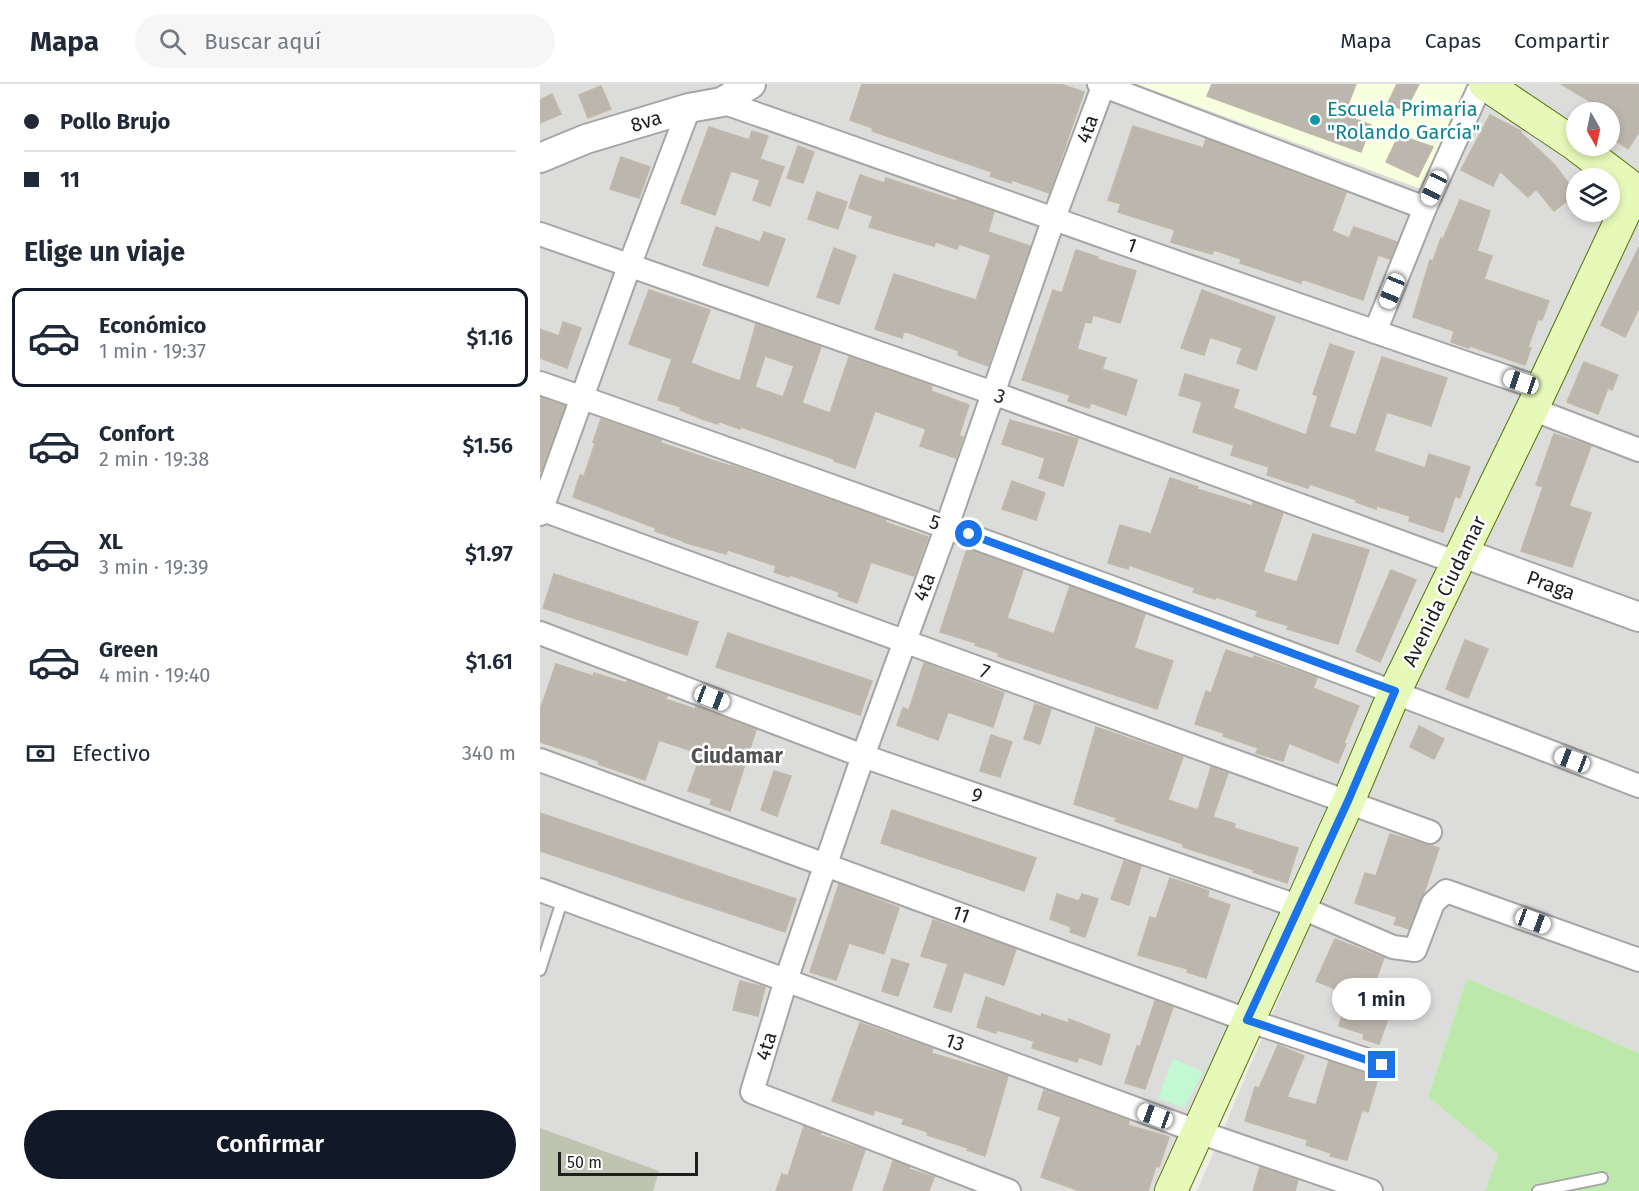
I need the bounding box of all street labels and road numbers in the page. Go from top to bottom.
street label: 8va [628,105,664,137]
street label: 4ta [1071,111,1103,147]
street label: 1 [1124,232,1140,258]
street label: 3 [991,383,1009,409]
street label: 5 [926,509,944,535]
street label: Avenida Ciudamar [1397,511,1491,670]
street label: Praga [1523,565,1579,605]
street label: 4ta [908,569,940,605]
street label: 7 [977,658,993,684]
street label: 9 [968,782,986,808]
street label: 11 [949,900,973,928]
street label: 13 [942,1028,968,1056]
street label: 4ta [750,1029,782,1063]

